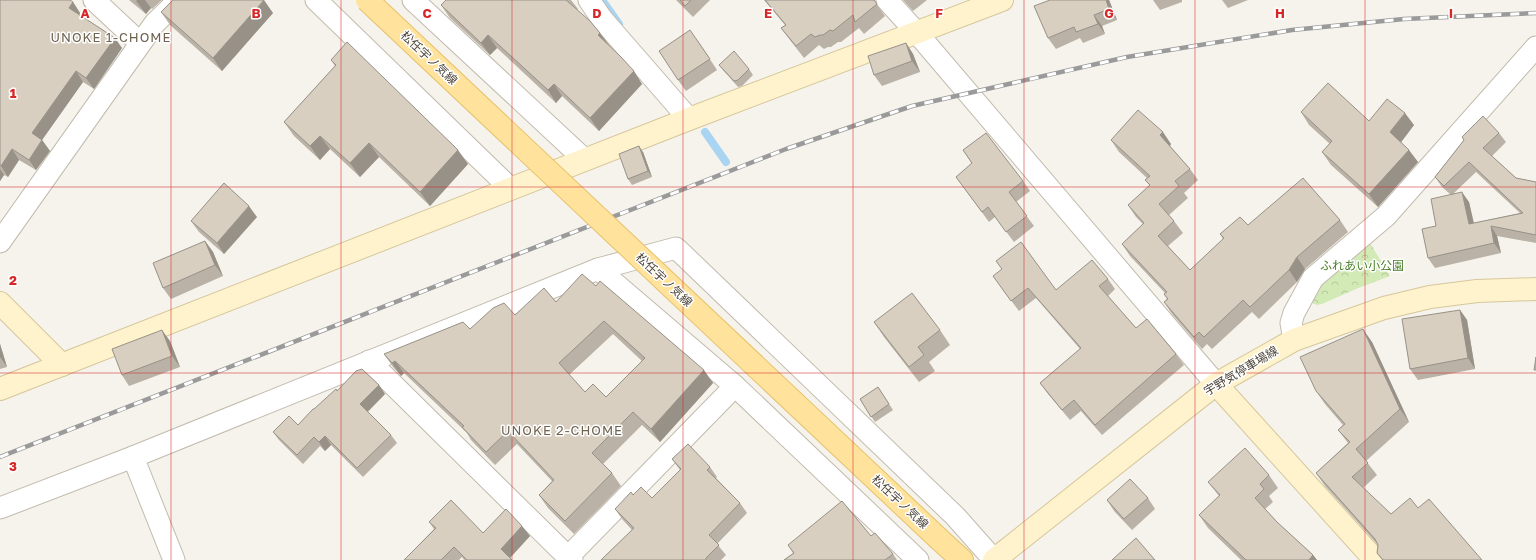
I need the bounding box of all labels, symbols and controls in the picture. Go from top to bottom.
text: A [80,5,90,21]
text: B [251,5,261,21]
text: C [422,5,432,21]
text: D [592,5,602,21]
text: E [764,5,772,21]
text: F [935,5,943,21]
text: G [1104,5,1114,21]
text: H [1275,5,1285,21]
text: I [1449,5,1453,21]
street label: 松任宇ノ気線 [398,28,461,88]
district label: UNOKE 1-CHOME [51,29,171,45]
text: 1 [10,85,17,101]
street label: 松任宇ノ気線 [633,250,696,310]
park label: ふれあい小公園 [1320,258,1404,273]
text: 2 [9,272,17,288]
street label: 宇野気停車場線 [1201,343,1281,399]
district label: UNOKE 2-CHOME [501,422,623,438]
text: 3 [9,458,17,474]
street label: 松任宇ノ気線 [869,472,932,532]

